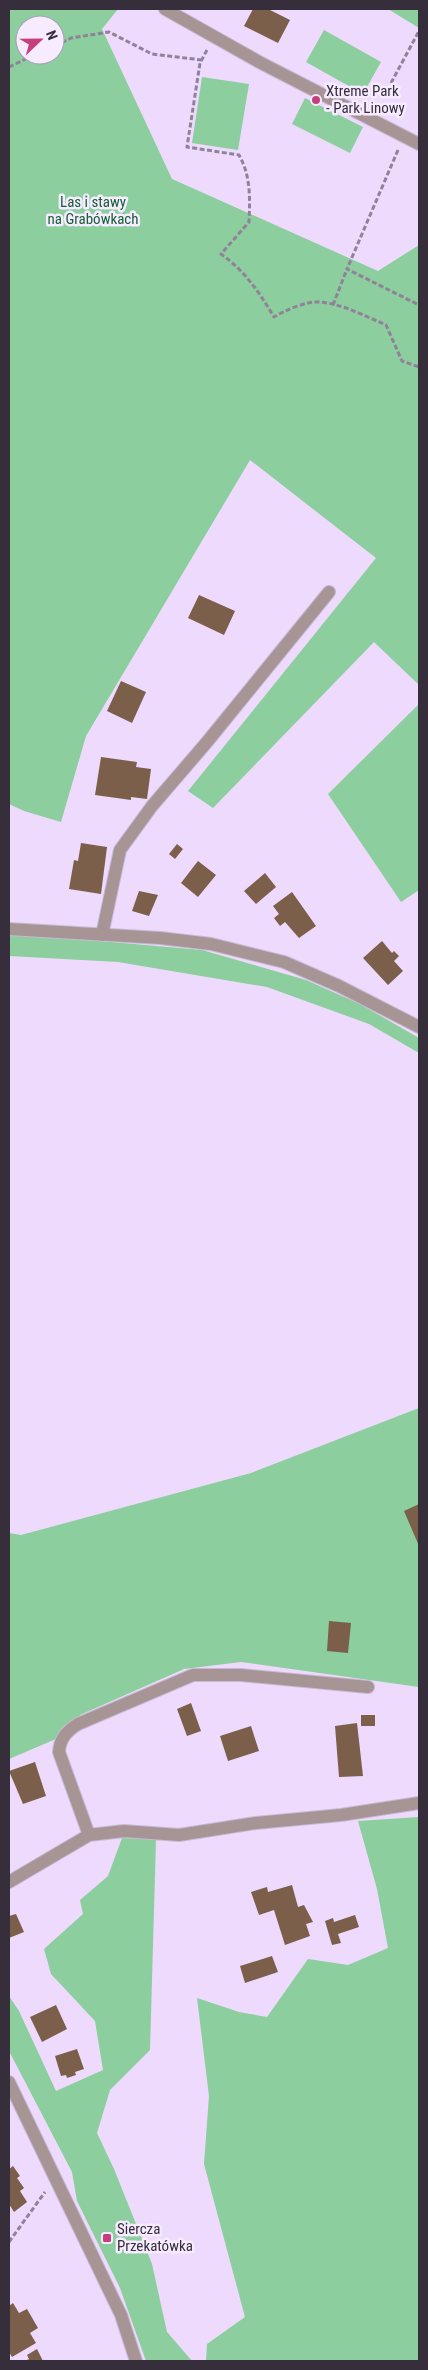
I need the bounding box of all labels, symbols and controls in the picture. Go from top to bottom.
north arrow [15,15,65,65]
text: N [43,28,61,42]
place label: Xtreme Park - Park Linowy [326,82,405,117]
marker: Xtreme Park - Park Linowy [310,94,322,106]
park label: Las i stawy na Grabówkach [47,193,139,228]
place label: Siercza Przekatówka [117,2220,193,2255]
marker: Siercza Przekatówka [101,2232,113,2244]

